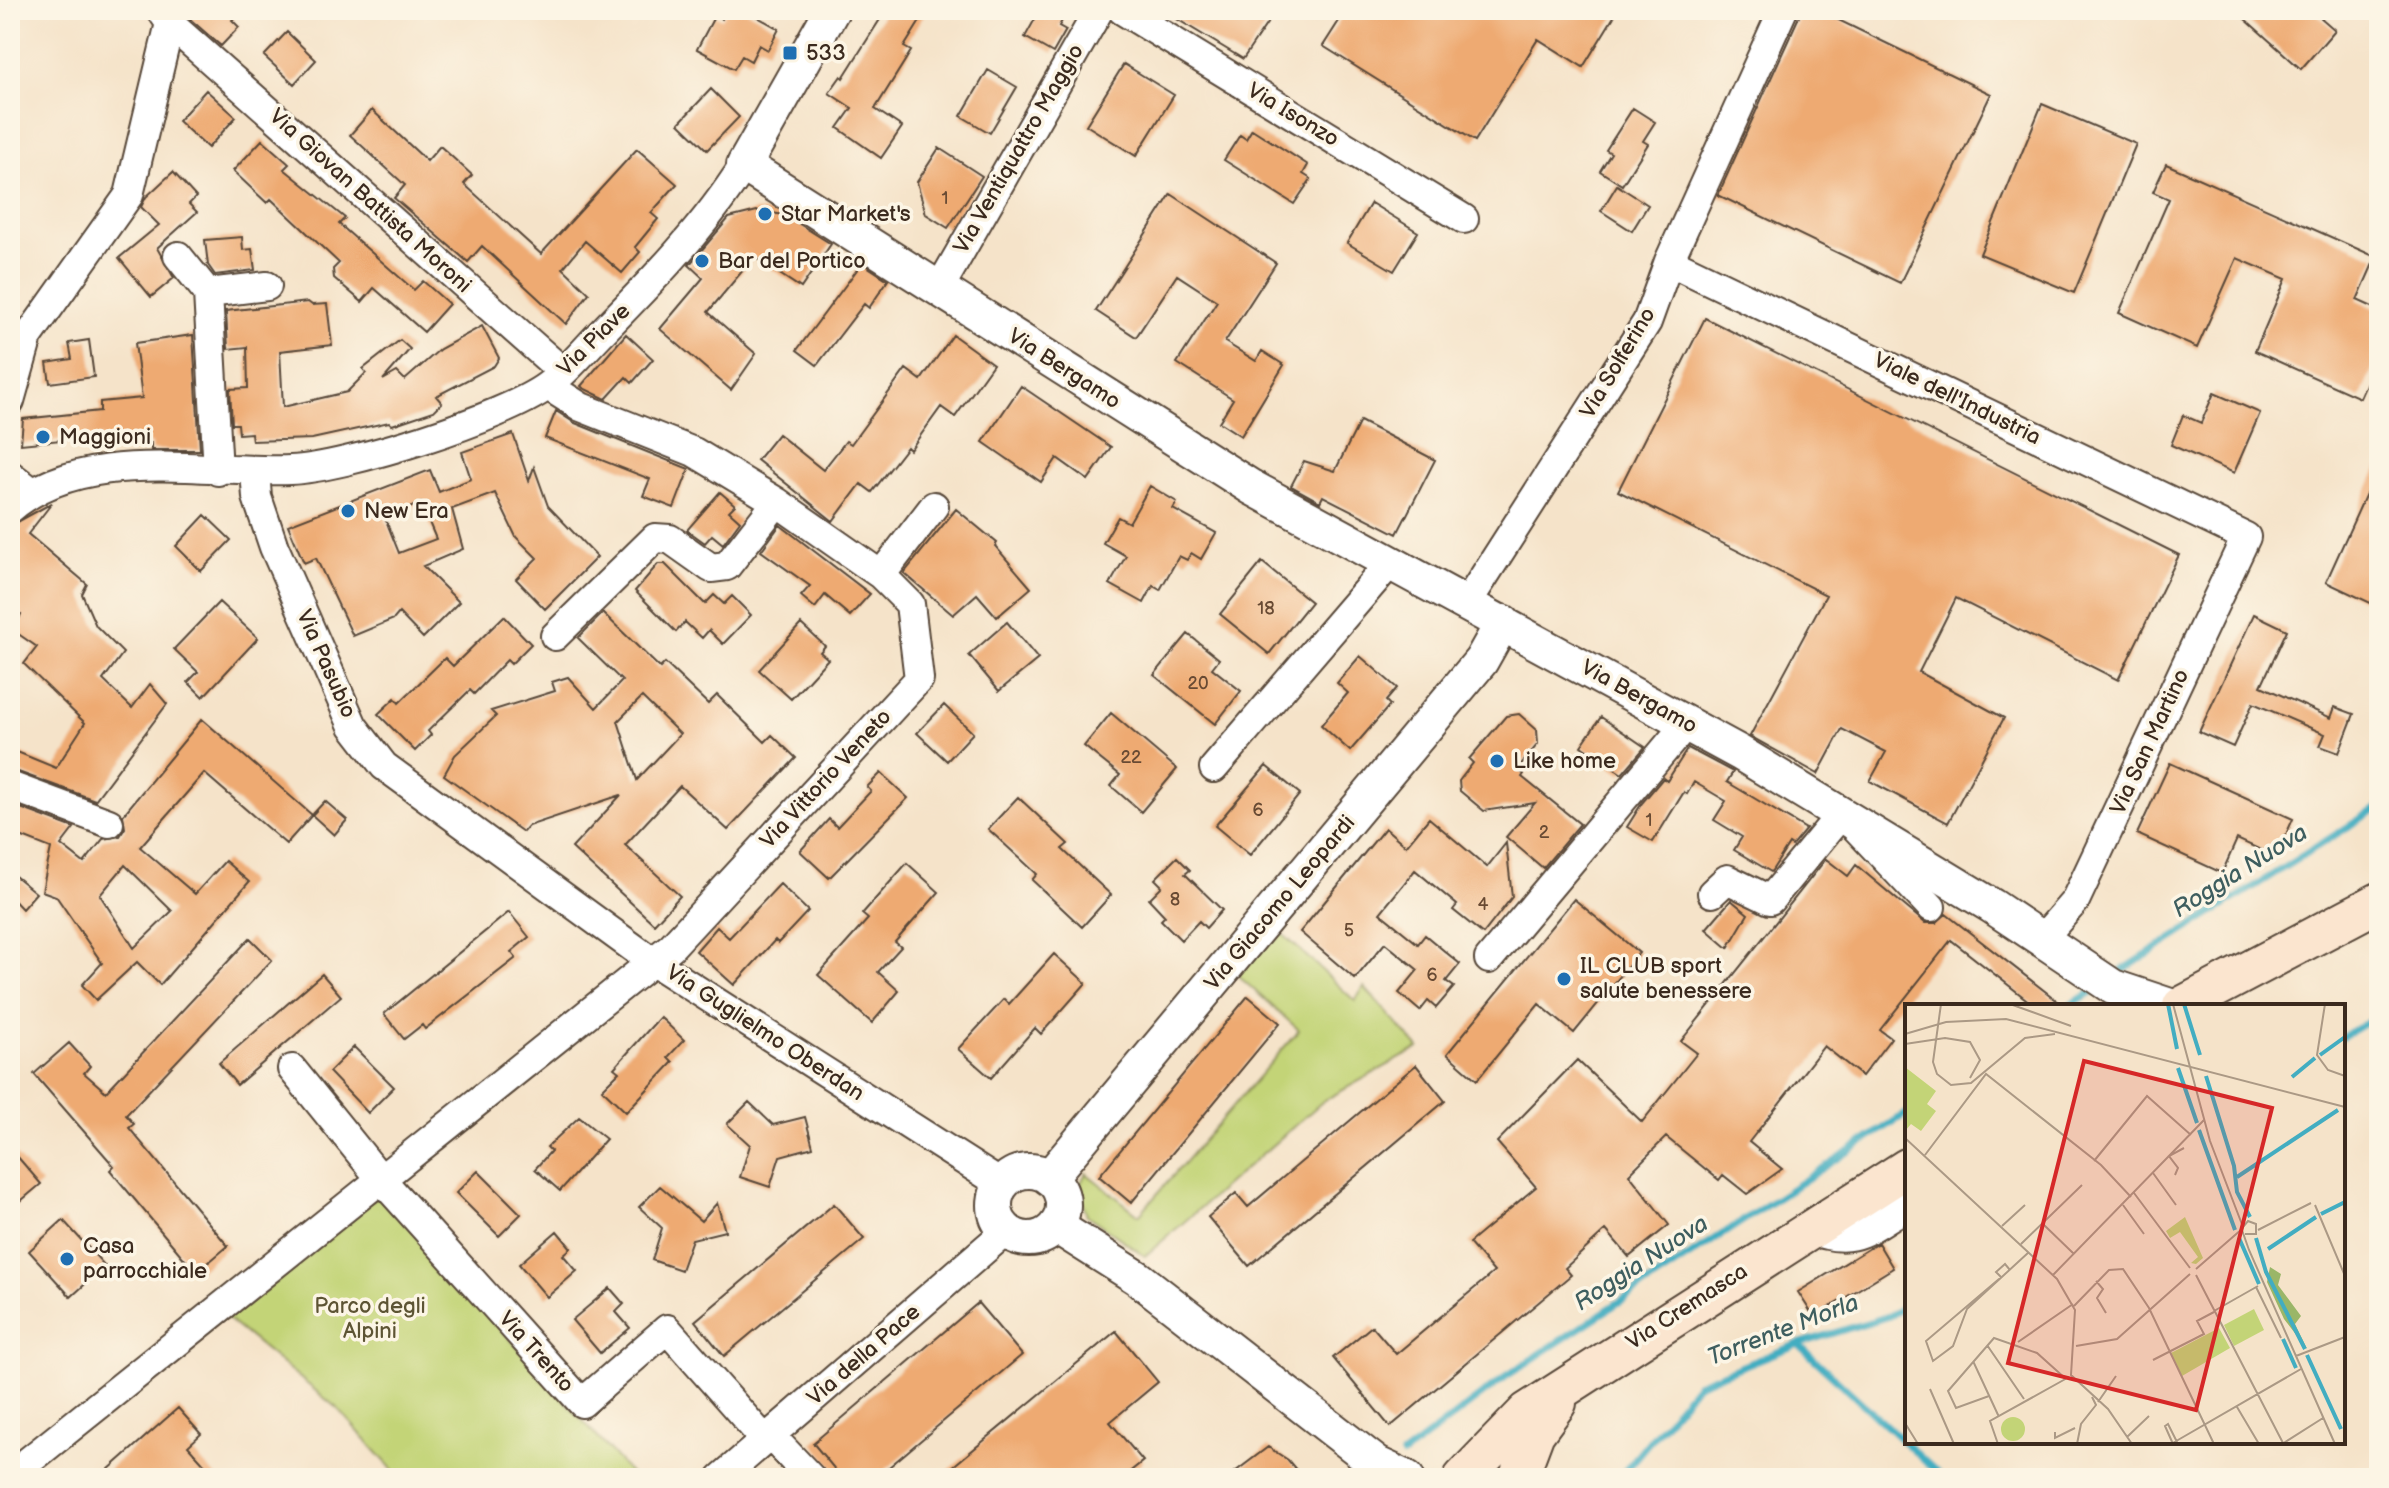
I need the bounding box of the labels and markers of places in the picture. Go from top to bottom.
place label: 533 [806,40,846,67]
marker: 533 [781,44,799,62]
place label: Star Market's [781,201,911,228]
marker: Star Market's [756,205,774,223]
place label: Bar del Portico [718,248,866,275]
marker: Bar del Portico [693,252,711,270]
place label: Maggioni [59,424,151,451]
marker: Maggioni [34,428,52,446]
place label: New Era [364,498,449,525]
marker: New Era [339,502,357,520]
place label: Like home [1513,748,1616,775]
marker: Like home [1488,752,1506,770]
place label: IL CLUB sport salute benessere [1580,953,1752,1005]
marker: IL CLUB sport salute benessere [1555,970,1573,988]
place label: Casa parrocchiale [83,1233,207,1285]
marker: Casa parrocchiale [58,1250,76,1268]

